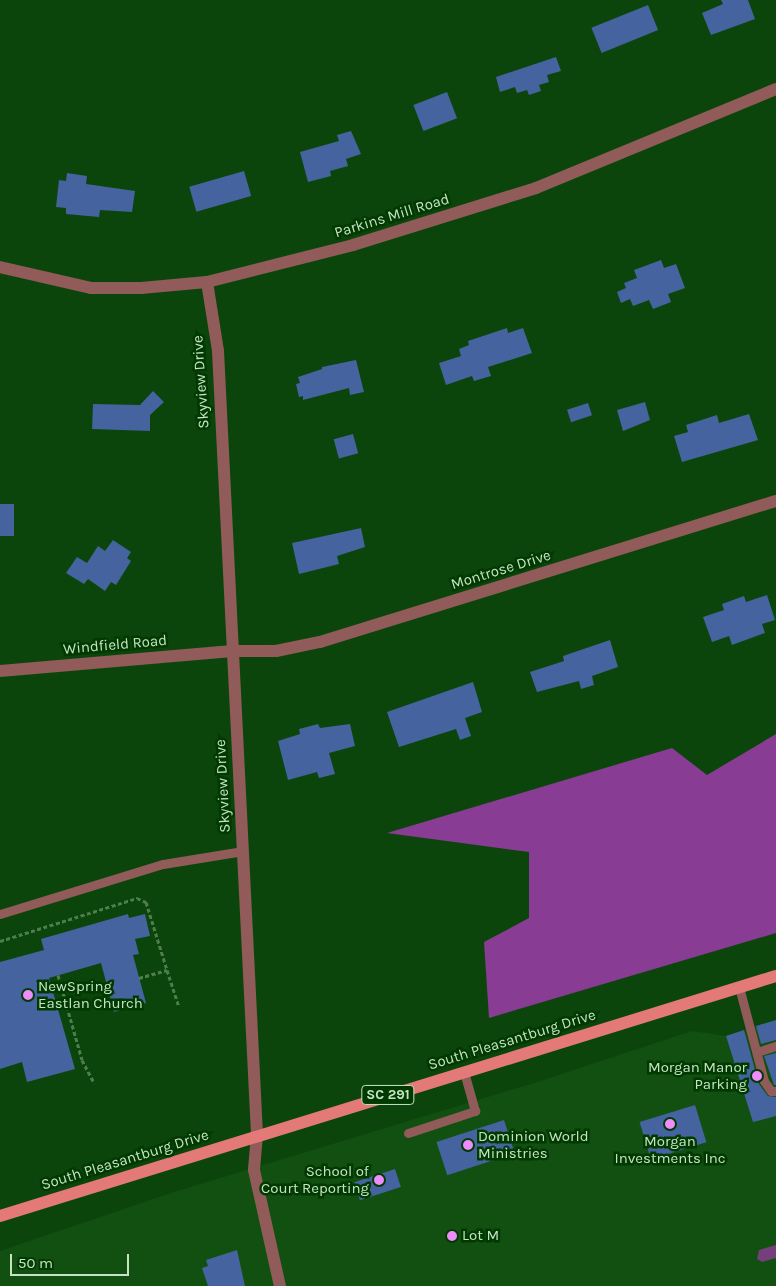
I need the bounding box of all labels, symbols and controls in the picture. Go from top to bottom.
street label: Parkins Mill Road [332,190,452,242]
street label: Skyview Drive [189,335,213,429]
street label: Montrose Drive [449,546,553,594]
street label: Windfield Road [62,631,168,659]
street label: Skyview Drive [212,739,234,833]
place label: NewSpring Eastlan Church [38,977,143,1012]
marker: NewSpring Eastlan Church [22,989,34,1001]
street label: South Pleasantburg Drive [426,1006,598,1074]
place label: Morgan Manor Parking [648,1058,747,1093]
marker: Morgan Manor Parking [751,1070,763,1082]
road number: SC 291 [360,1084,416,1106]
marker: Morgan Investments Inc [664,1118,676,1130]
street label: South Pleasantburg Drive [39,1126,211,1194]
place label: Dominion World Ministries [478,1127,589,1162]
place label: Morgan Investments Inc [615,1132,725,1167]
marker: Dominion World Ministries [462,1139,474,1151]
place label: School of Court Reporting [261,1162,369,1197]
marker: School of Court Reporting [373,1174,385,1186]
place label: Lot M [462,1227,499,1245]
marker: Lot M [446,1230,458,1242]
scale bar [12,1244,131,1276]
text: 50 m [18,1254,53,1272]

